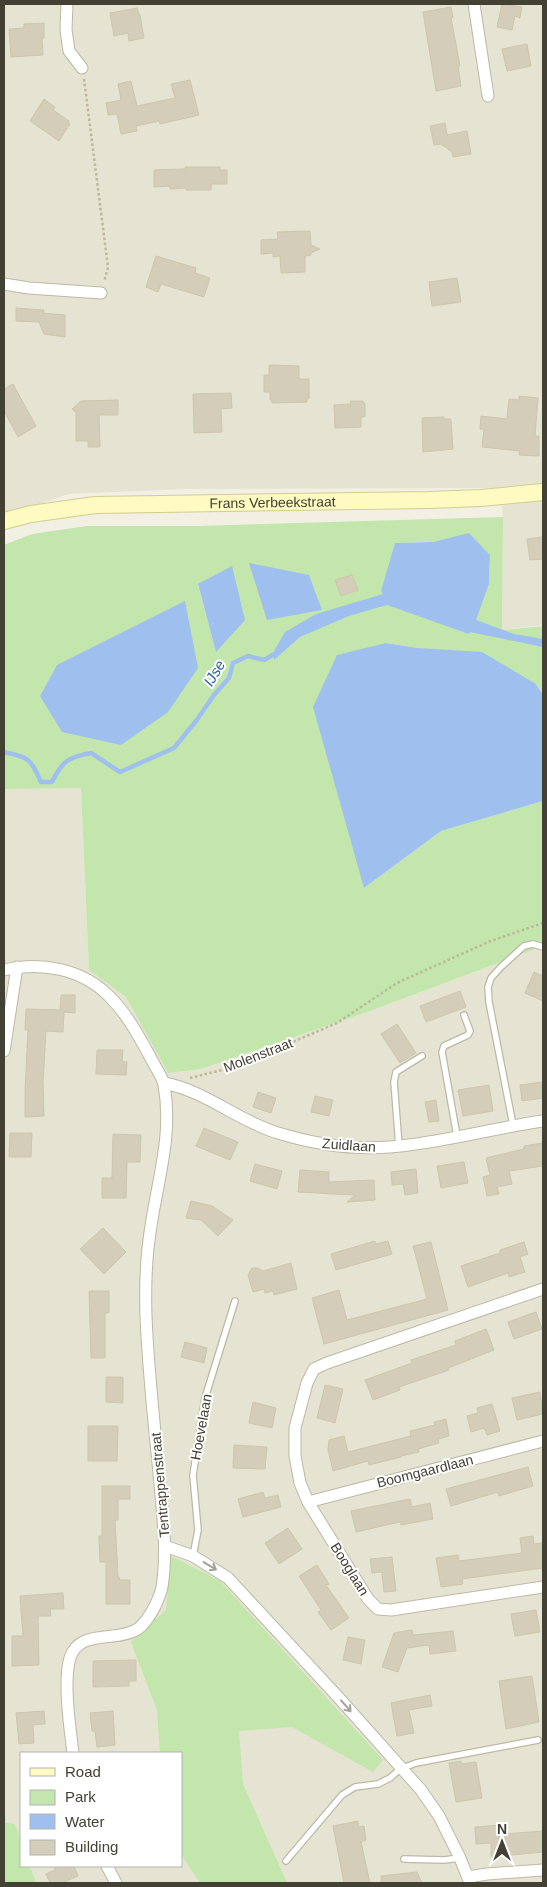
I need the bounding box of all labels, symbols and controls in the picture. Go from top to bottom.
street label: Frans Verbeekstraat [209,493,336,511]
water label: IJse [200,657,228,689]
street label: Molenstraat [221,1034,295,1076]
street label: Zuidlaan [322,1135,376,1155]
street label: Hoevelaan [187,1393,215,1461]
street label: Tentrappenstraat [147,1432,173,1538]
street label: Boomgaardlaan [375,1451,475,1491]
street label: Booglaan [328,1540,372,1598]
one-way arrow [202,1562,216,1572]
one-way arrow [340,1699,352,1712]
legend [20,1752,182,1867]
text: Road [65,1763,101,1780]
text: Park [65,1788,96,1805]
text: Water [65,1813,104,1830]
north arrow [477,1817,527,1867]
text: N [497,1821,507,1837]
text: Building [65,1838,118,1855]

